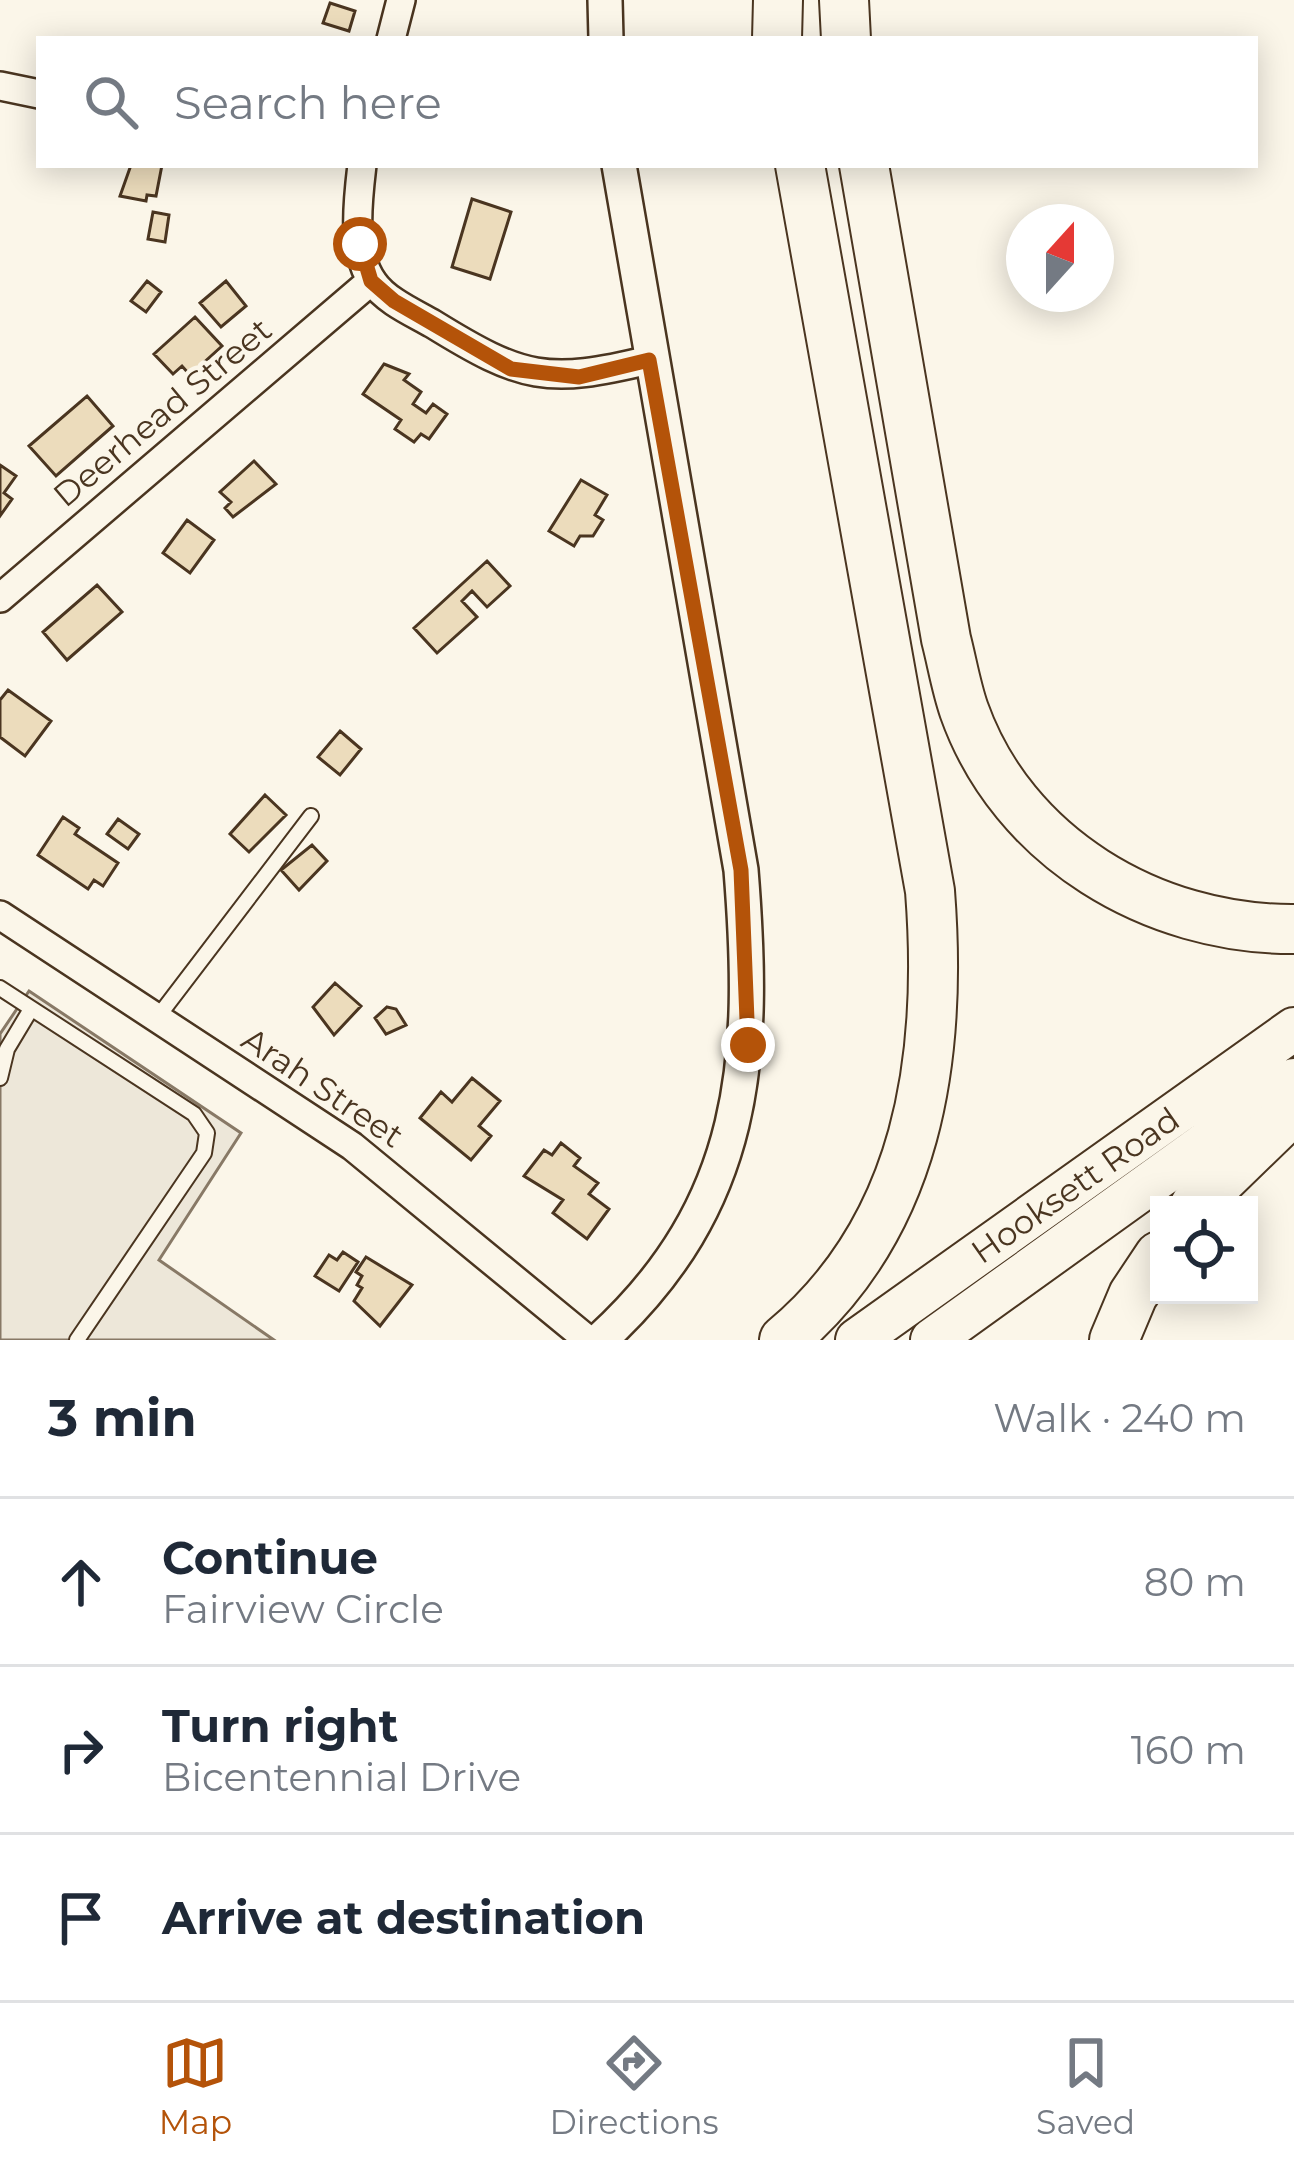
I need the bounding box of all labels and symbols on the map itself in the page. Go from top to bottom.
north arrow [1006,204,1114,312]
route start [333,217,387,271]
street label: Deerhead Street [45,309,279,515]
street label: Arah Street [235,1018,411,1156]
route end [721,1018,775,1072]
street label: Hooksett Road [963,1098,1187,1272]

